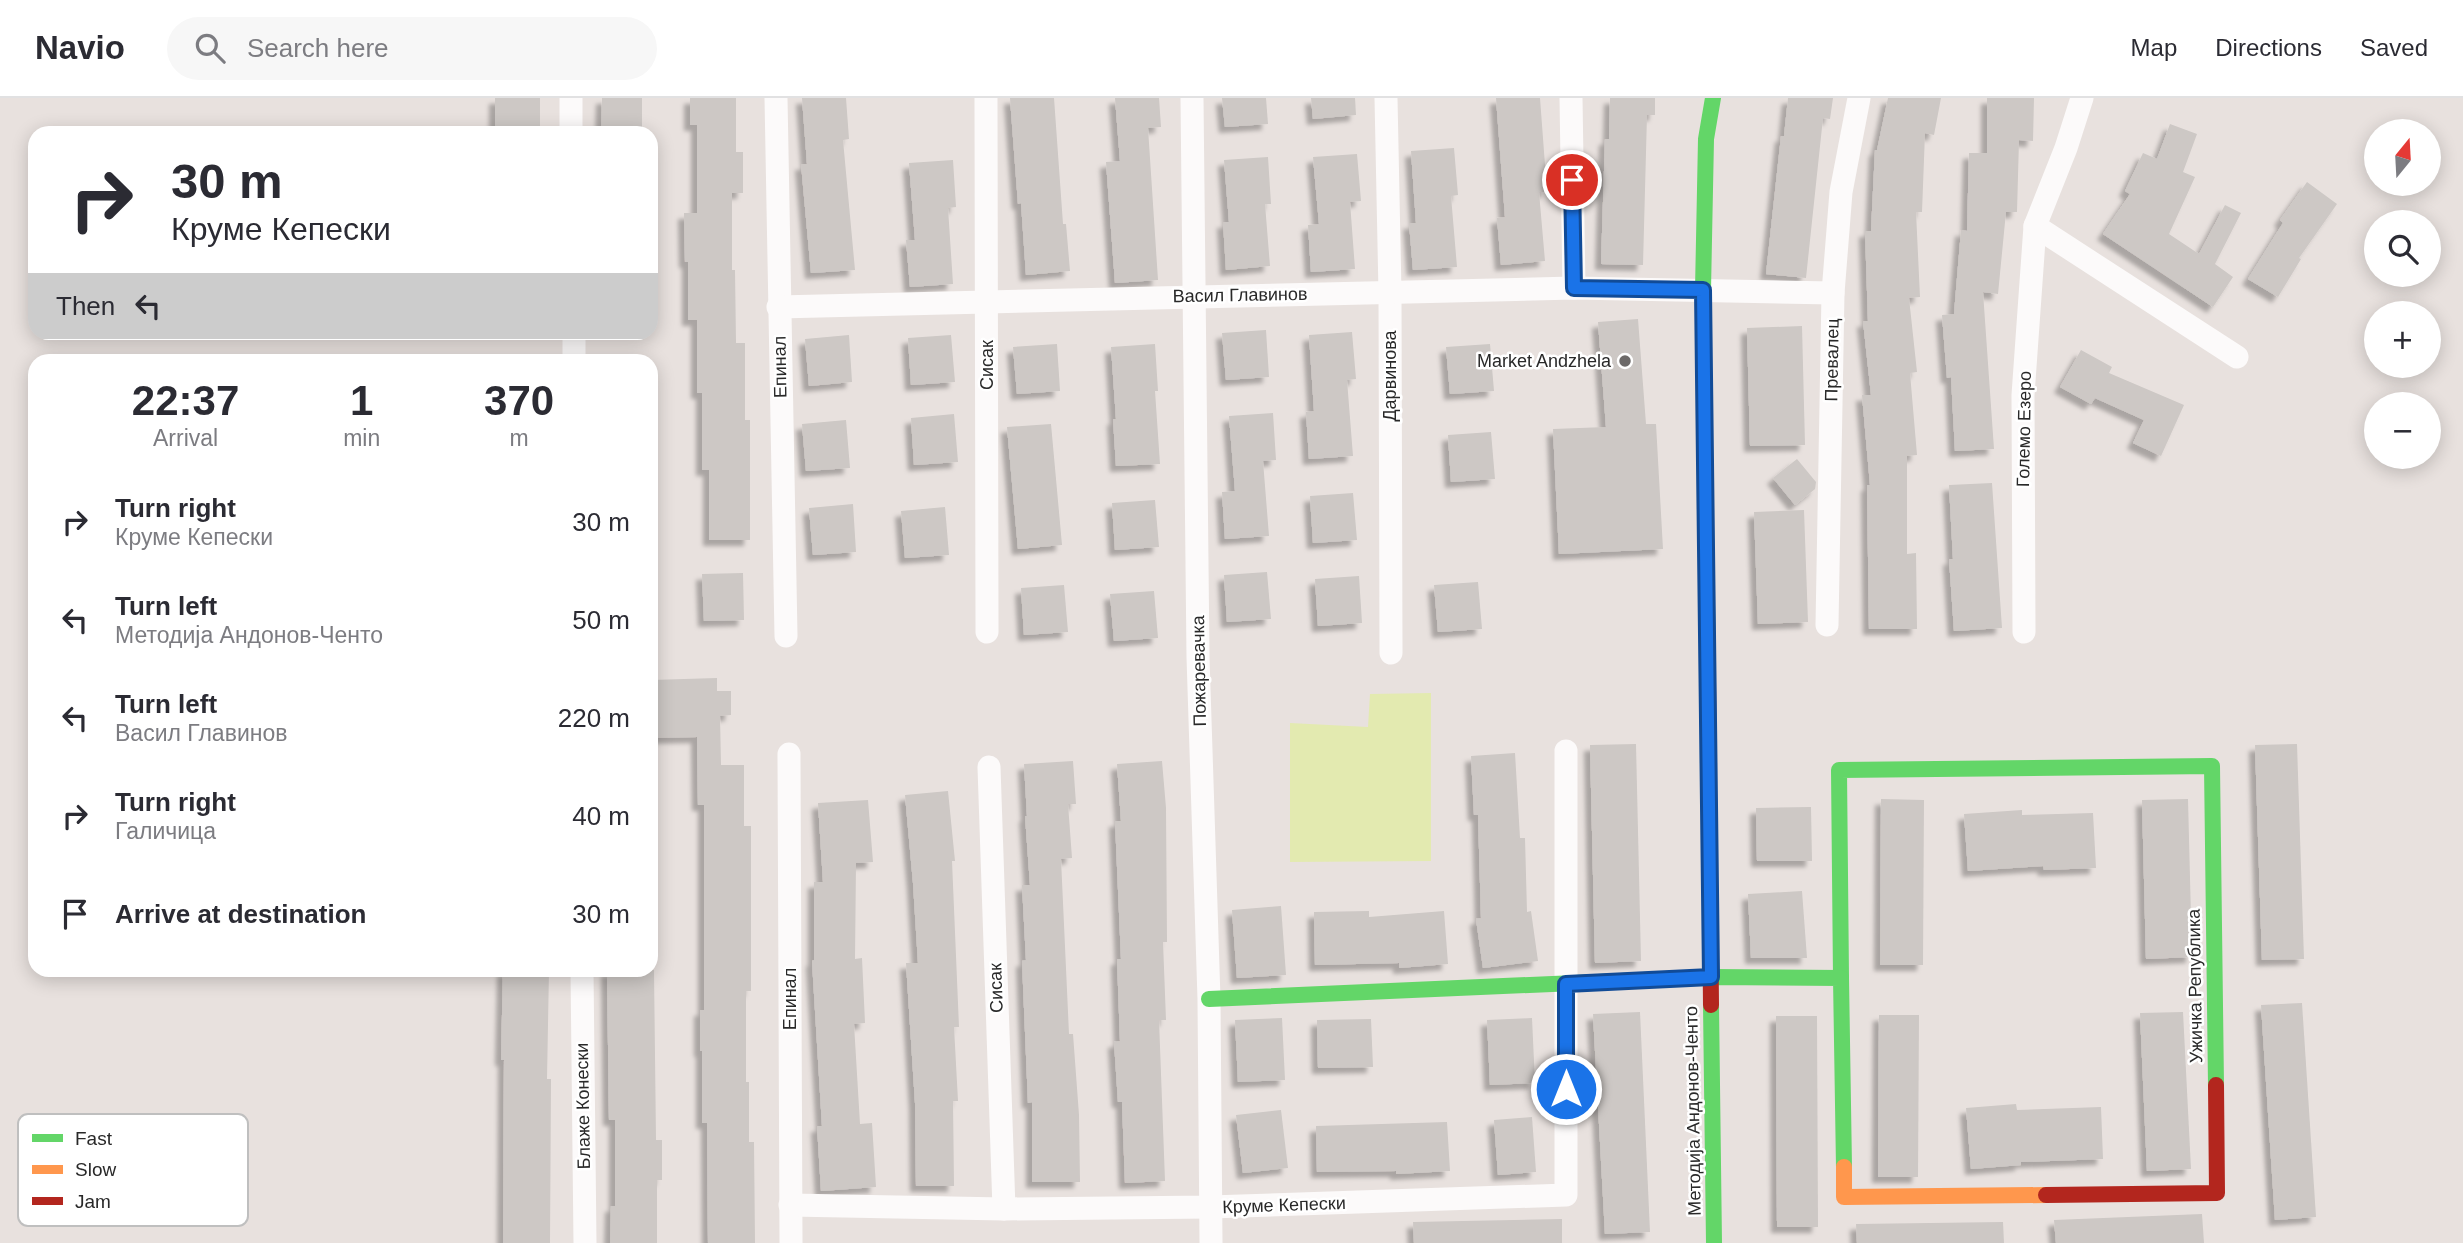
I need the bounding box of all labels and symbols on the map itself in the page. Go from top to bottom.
north arrow [2364,119,2441,196]
pin [1542,150,1602,210]
street label: Васил Главинов [1172,284,1308,306]
street label: Превалец [1821,318,1843,402]
street label: Дарвинова [1380,329,1400,422]
street label: Епинал [769,336,791,398]
street label: Сисак [977,340,997,390]
place label: Market Andzhela [1477,351,1612,371]
marker: Market Andzhela [1617,353,1633,369]
street label: Големо Езеро [2013,371,2035,487]
street label: Пожаревачка [1188,614,1210,727]
street label: Ужичка Република [2184,908,2206,1063]
street label: Сисак [985,963,1007,1013]
street label: Епинал [780,968,800,1030]
street label: Методија Андонов-Ченто [1681,1006,1705,1216]
street label: Блаже Конески [572,1043,594,1169]
position arrow [1529,1052,1603,1126]
legend [18,1114,248,1226]
text: Fast [75,1128,113,1149]
text: Slow [75,1159,116,1180]
text: Jam [75,1191,111,1212]
street label: Круме Кепески [1222,1193,1346,1217]

